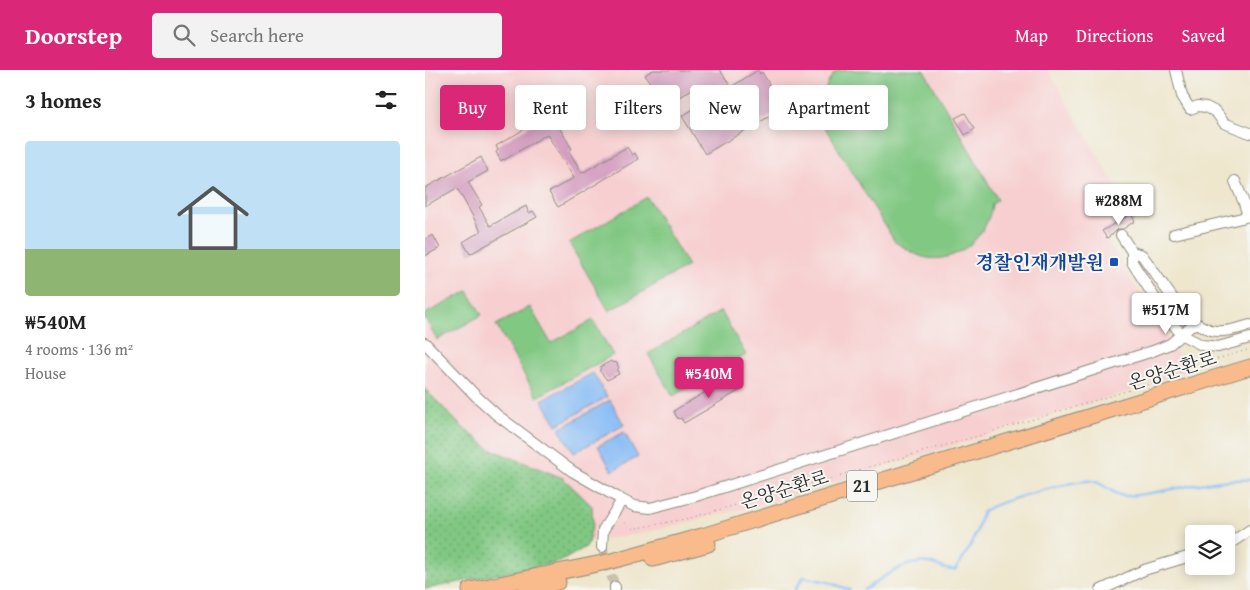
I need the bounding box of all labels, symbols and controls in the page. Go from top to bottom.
search box [152,13,502,58]
text: Doorstep [25,18,122,53]
icon: search [170,21,198,49]
text: Search here [210,21,304,49]
text: Map [1015,22,1048,49]
text: Directions [1076,22,1153,49]
text: Saved [1181,22,1225,49]
text: 3 homes [25,85,101,116]
chip: Buy [440,85,505,130]
chip: Rent [515,85,586,130]
chip: Filters [596,85,680,130]
chip: New [690,85,759,130]
chip: Apartment [769,85,888,130]
icon: filters [372,86,400,114]
icon: home [168,173,258,263]
pin: ₩288M [1084,184,1154,226]
text: ₩288M [1096,188,1142,212]
place label: 경찰인재개발원 [976,248,1104,276]
marker: 경찰인재개발원 [1108,256,1120,268]
pin: ₩517M [1131,292,1201,335]
text: ₩517M [1143,297,1189,321]
text: ₩540M [25,306,87,337]
text: 4 rooms · 136 m² [25,337,133,361]
street label: 온양순환로 [1124,343,1220,397]
pin: ₩540M [674,356,744,399]
text: House [25,361,66,385]
text: ₩540M [686,361,732,385]
street label: 온양순환로 [736,462,832,516]
road number: 21 [847,471,877,502]
map controls [1185,525,1235,575]
button: layers [1185,525,1235,575]

